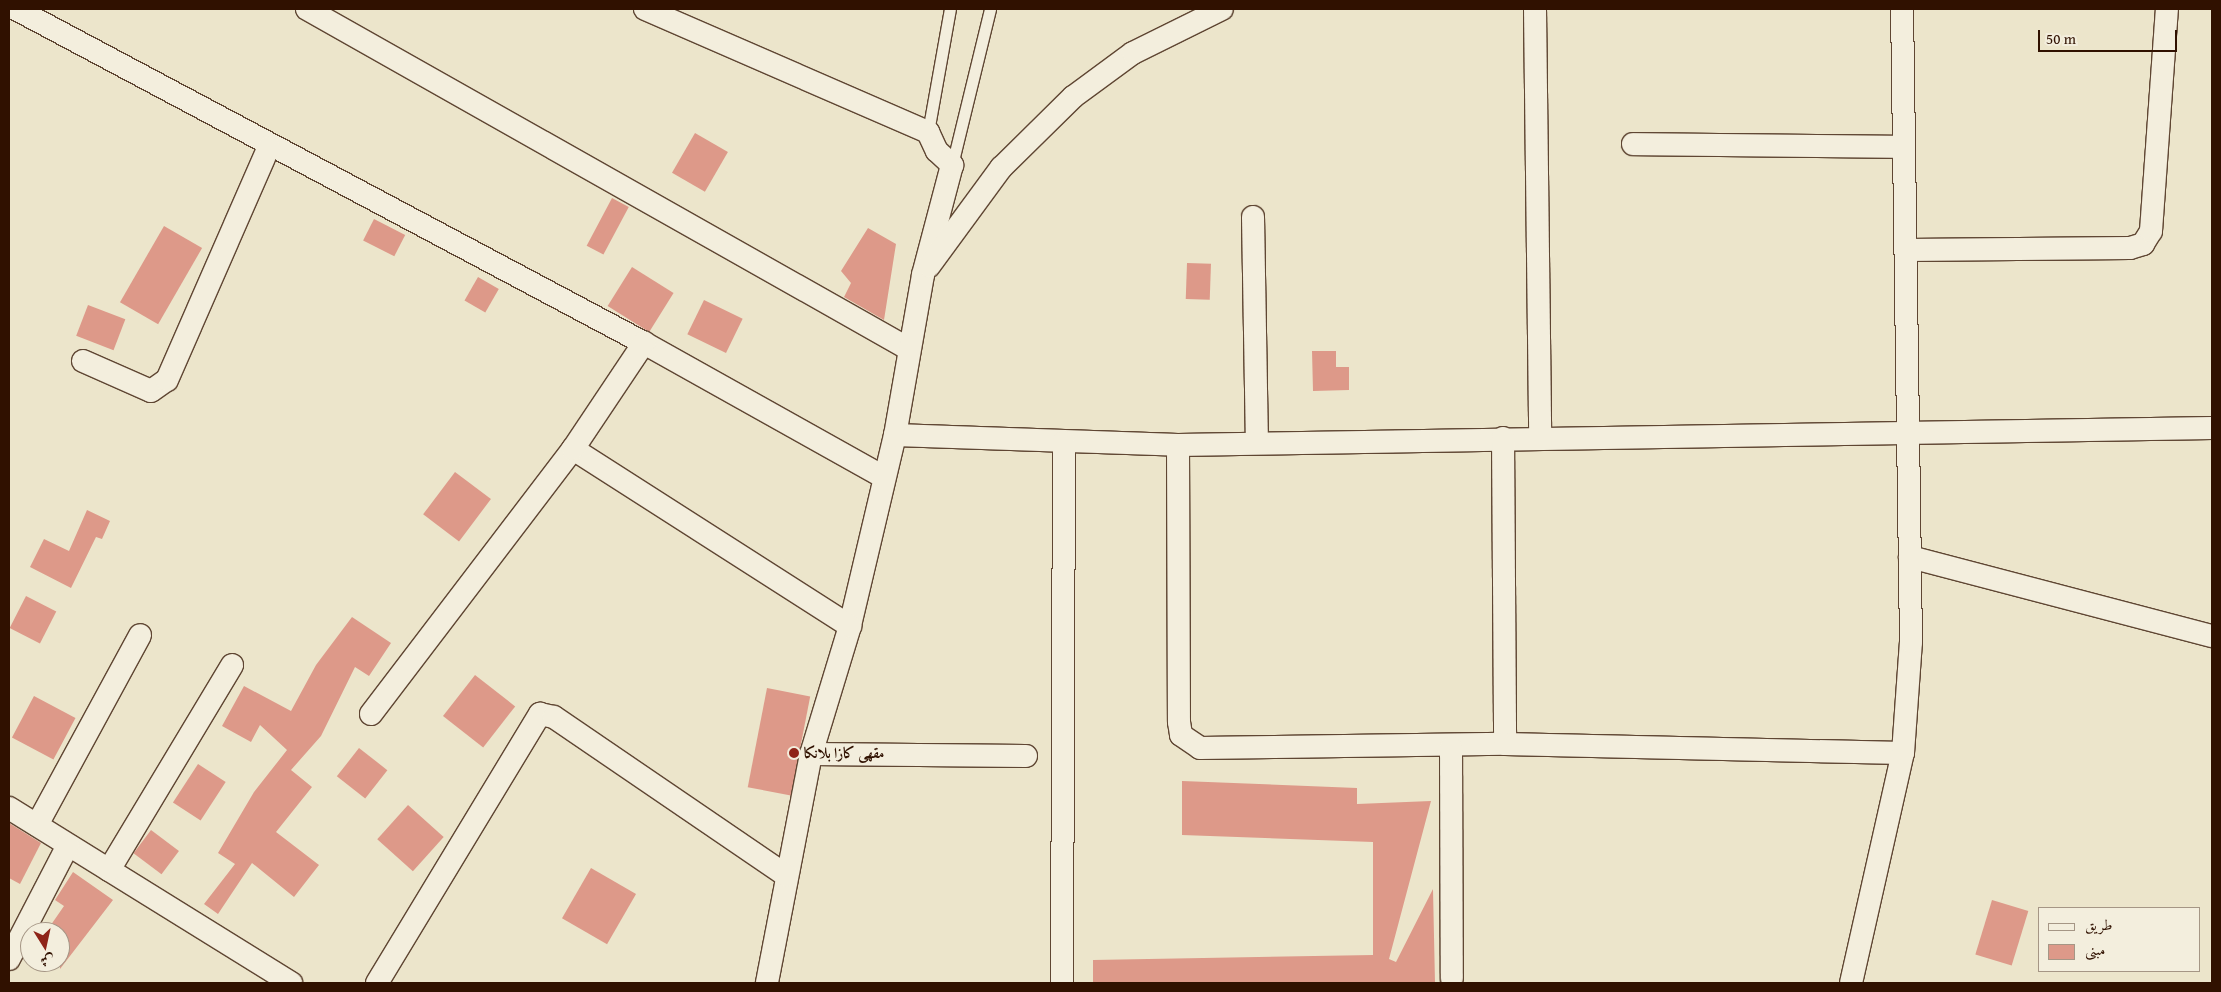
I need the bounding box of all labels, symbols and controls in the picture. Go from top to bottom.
scale bar [2041,20,2180,52]
text: 50 m [2046,28,2076,49]
place label: مقهى كازا بلانكا [804,744,884,762]
marker: مقهى كازا بلانكا [788,747,800,759]
legend [2038,907,2201,972]
text: طريق [2085,914,2112,935]
north arrow [20,922,70,972]
text: مبنى [2085,939,2105,960]
text: ش [39,950,56,972]

